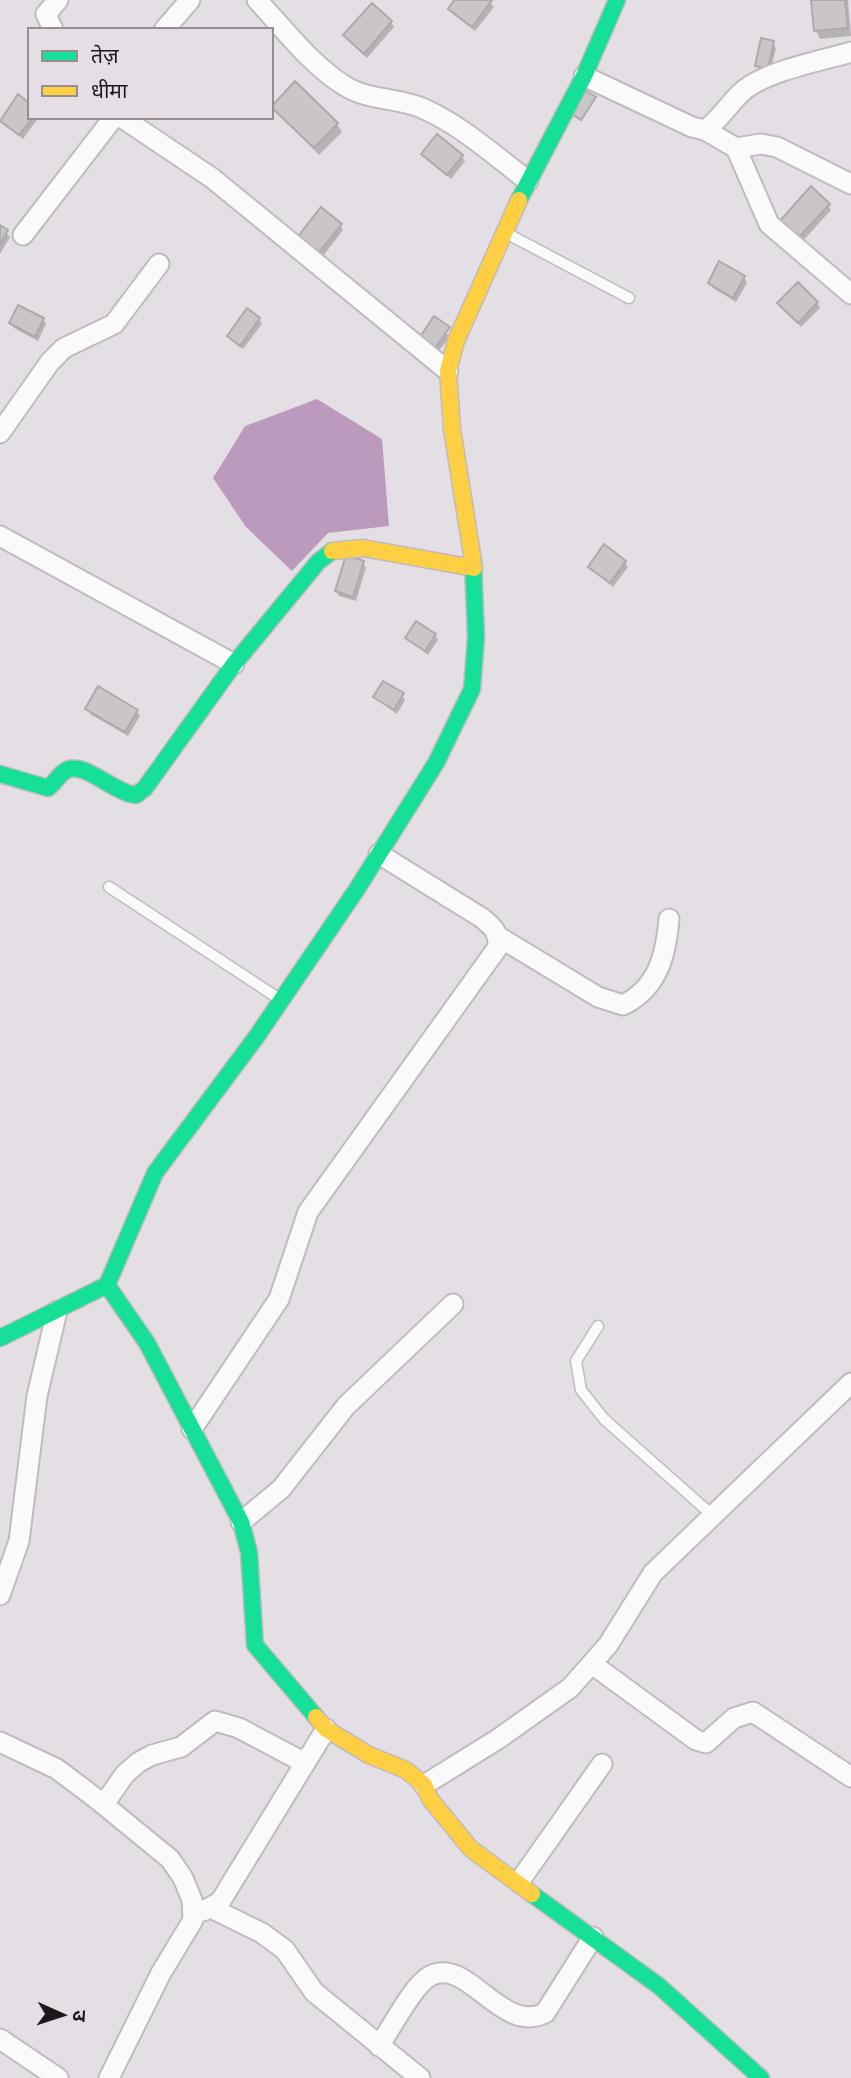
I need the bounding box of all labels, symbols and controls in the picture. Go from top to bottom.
legend [28,28,273,119]
text: तेज़ [91,44,119,68]
text: धीमा [91,79,128,103]
north arrow [28,1980,98,2050]
text: उ [68,2010,91,2023]

